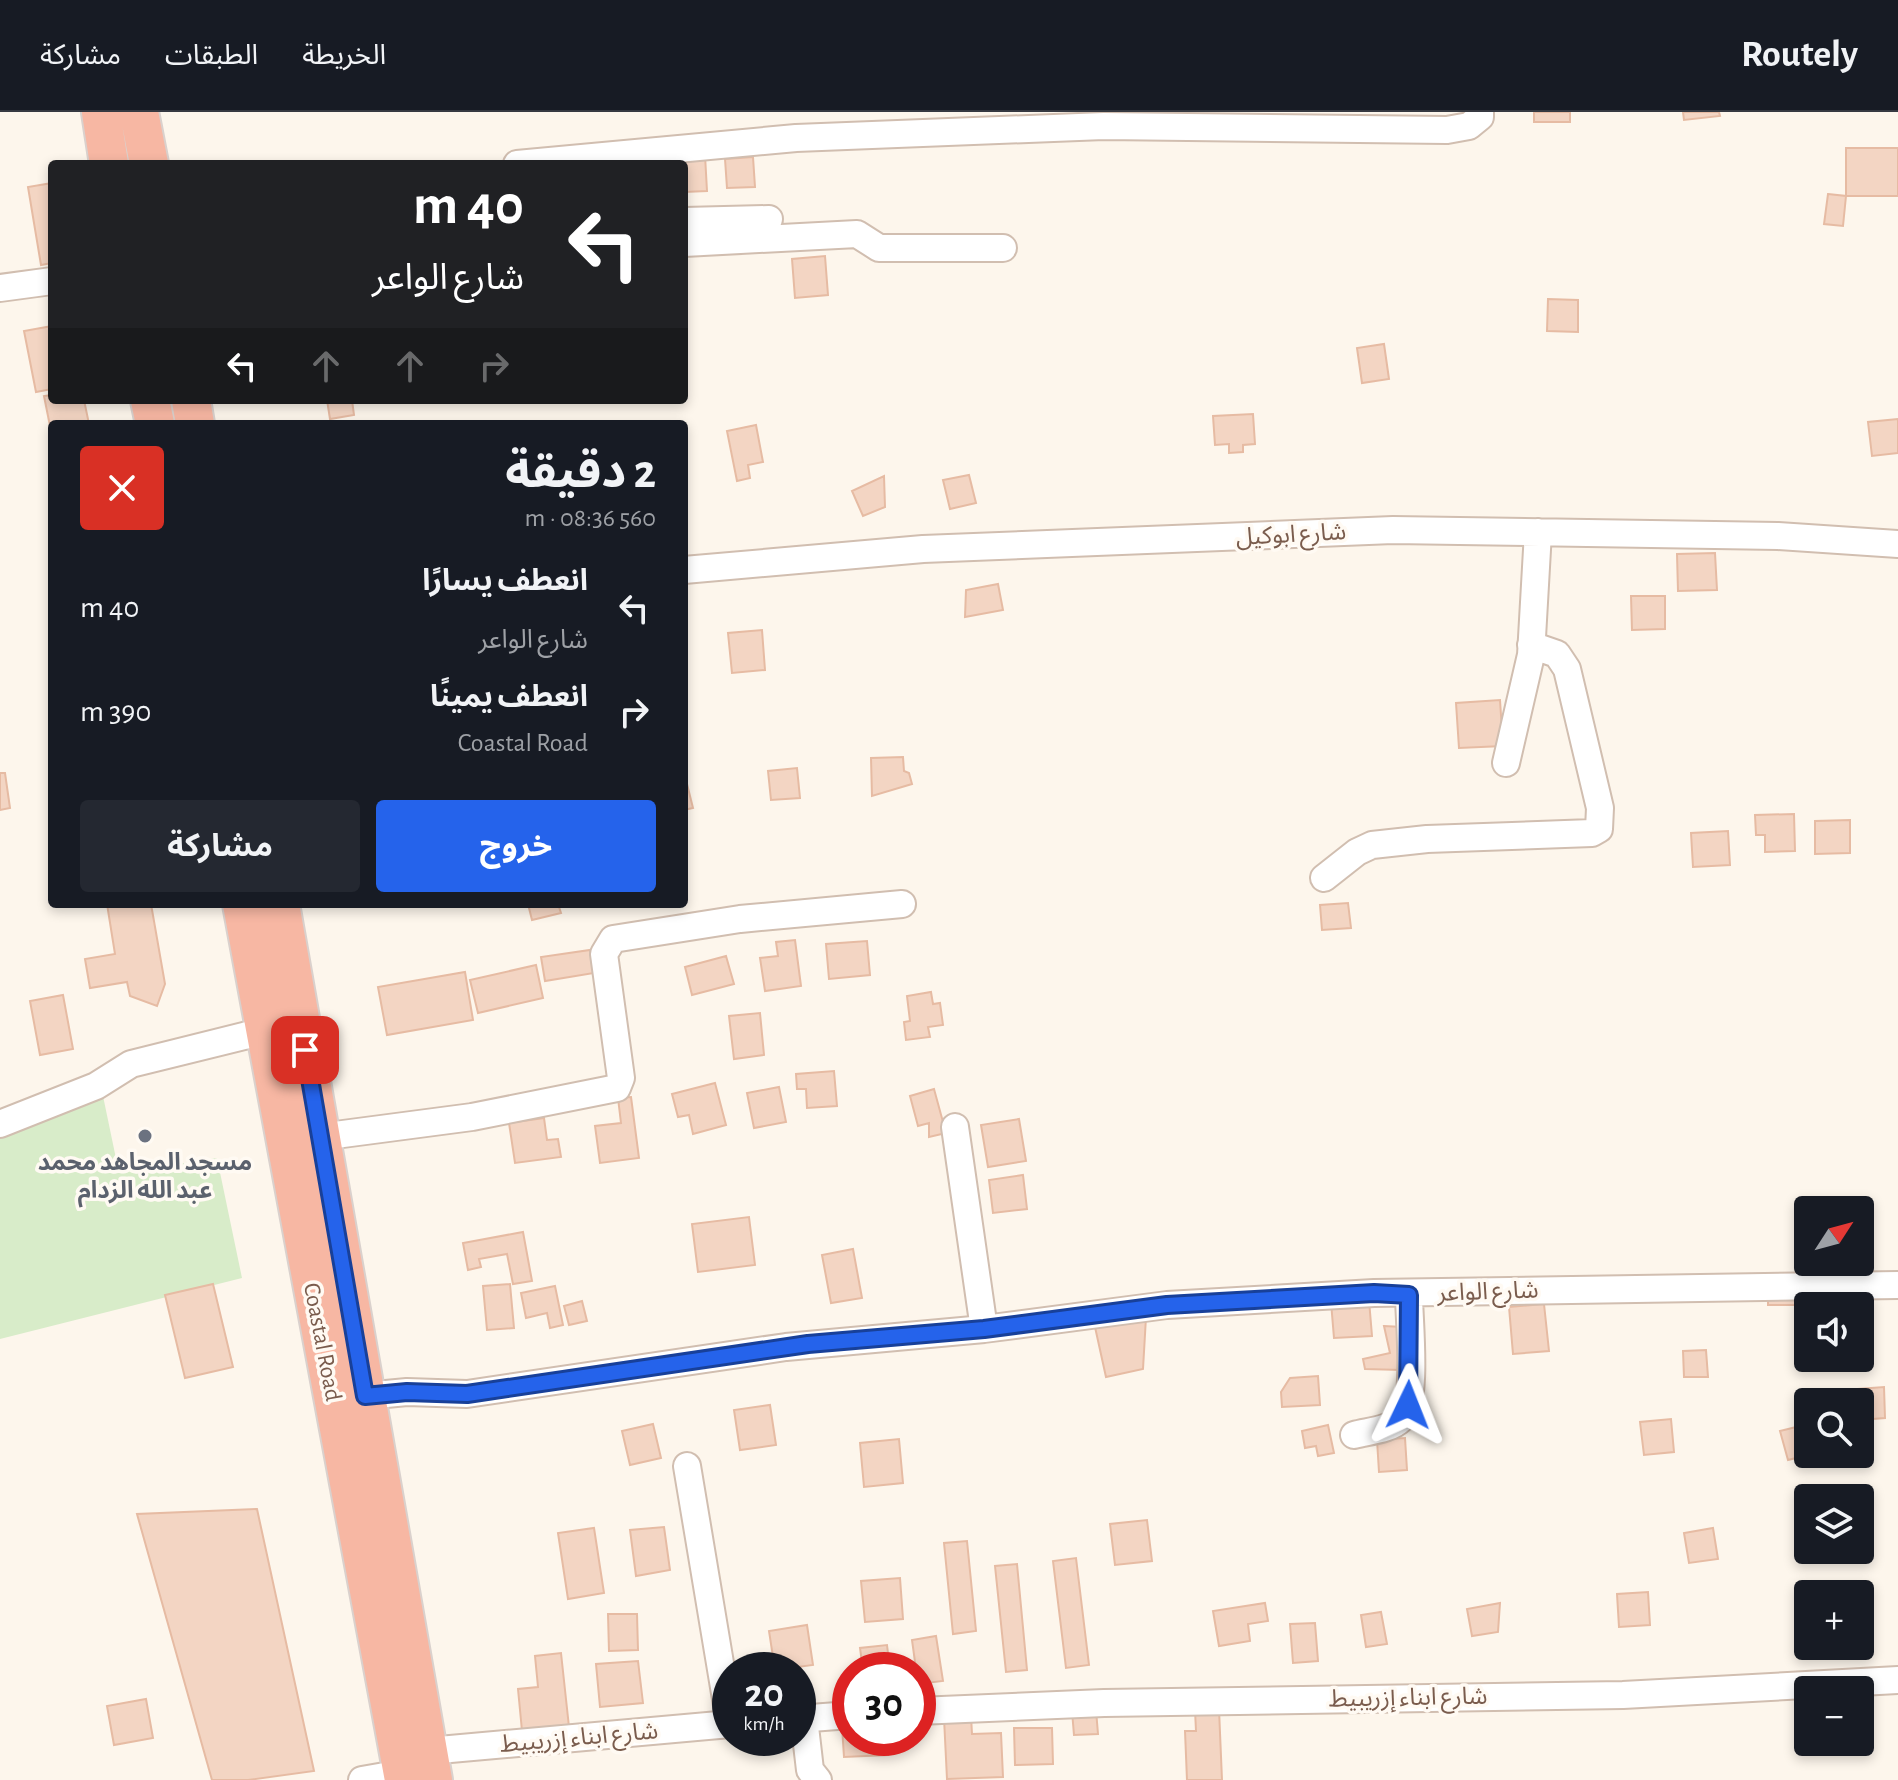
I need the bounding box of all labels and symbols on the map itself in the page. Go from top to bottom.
street label: شارع ابوكيل [1235,520,1347,554]
pin [271,1016,339,1084]
marker: مسجد المجاهد محمد عبد الله الزدام [136,1127,154,1145]
place label: مسجد المجاهد محمد عبد الله الزدام [38,1151,252,1208]
north arrow [1794,1196,1874,1276]
street label: شارع الواعر [1436,1278,1539,1310]
street label: Coastal Road [299,1281,345,1403]
position arrow [1366,1363,1450,1447]
speed limit sign: 30 [832,1652,936,1756]
street label: شارع ابناء إزريبيط [1328,1685,1488,1715]
street label: شارع ابناء إزريبيط [499,1719,659,1761]

